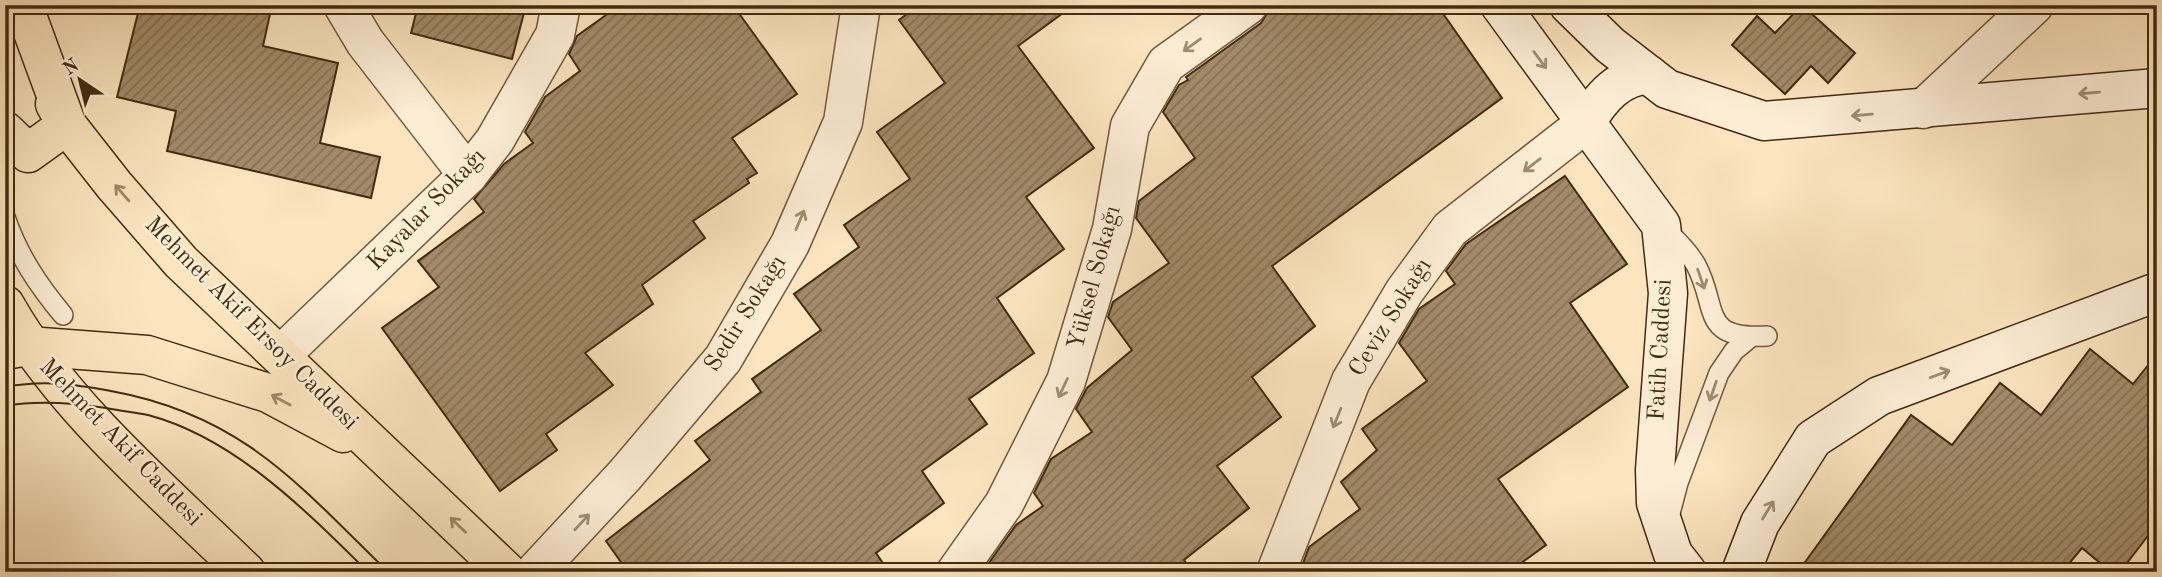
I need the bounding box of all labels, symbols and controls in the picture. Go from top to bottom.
one-way arrow [1183,38,1202,52]
north arrow [46,46,116,116]
one-way arrow [1533,50,1547,69]
text: N [60,56,83,80]
one-way arrow [2078,87,2101,100]
one-way arrow [1851,109,1874,122]
street label: Kayalar Sokağı [363,145,491,275]
one-way arrow [1523,157,1542,172]
one-way arrow [114,184,130,202]
street label: Yüksel Sokağı [1064,203,1126,353]
one-way arrow [795,210,808,232]
street label: Mehmet Akif Ersoy Caddesi [140,213,362,435]
street label: Sedir Sokağı [701,252,791,376]
street label: Ceviz Sokağı [1345,255,1437,381]
one-way arrow [1696,267,1708,289]
street label: Fatih Caddesi [1645,278,1677,422]
street label: Mehmet Akif Caddesi [34,355,206,531]
one-way arrow [1929,367,1951,379]
one-way arrow [1056,376,1069,398]
one-way arrow [1706,380,1718,402]
one-way arrow [271,393,292,406]
one-way arrow [1329,406,1342,428]
one-way arrow [1762,500,1776,520]
one-way arrow [573,514,590,531]
one-way arrow [450,516,467,533]

